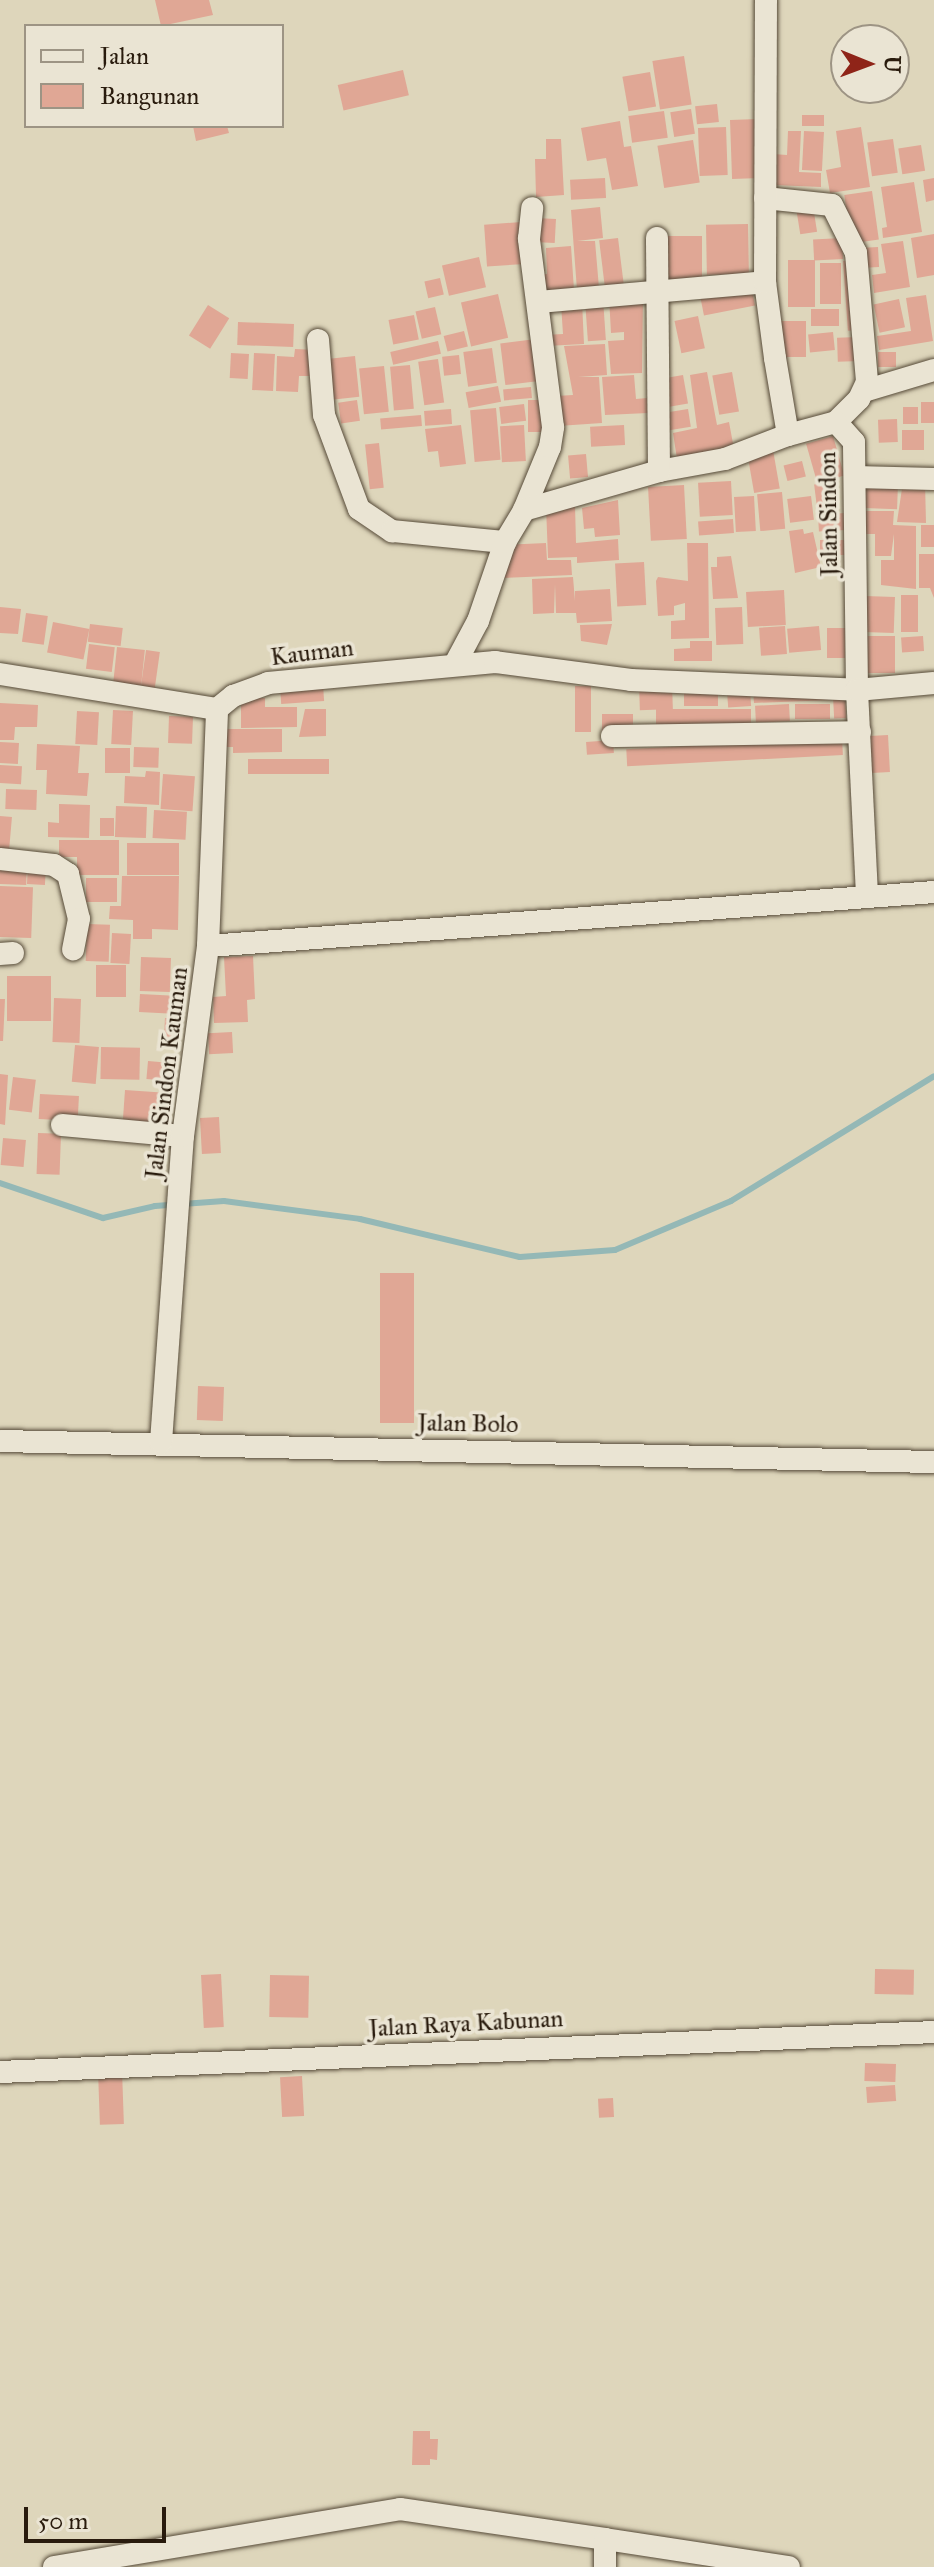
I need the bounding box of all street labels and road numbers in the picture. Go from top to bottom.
street label: Jalan Sindon [814,451,844,577]
street label: Kauman [269,634,355,672]
street label: Jalan Sindon Kauman [140,965,194,1181]
street label: Jalan Bolo [417,1409,519,1439]
street label: Jalan Raya Kabunan [368,2005,564,2043]

